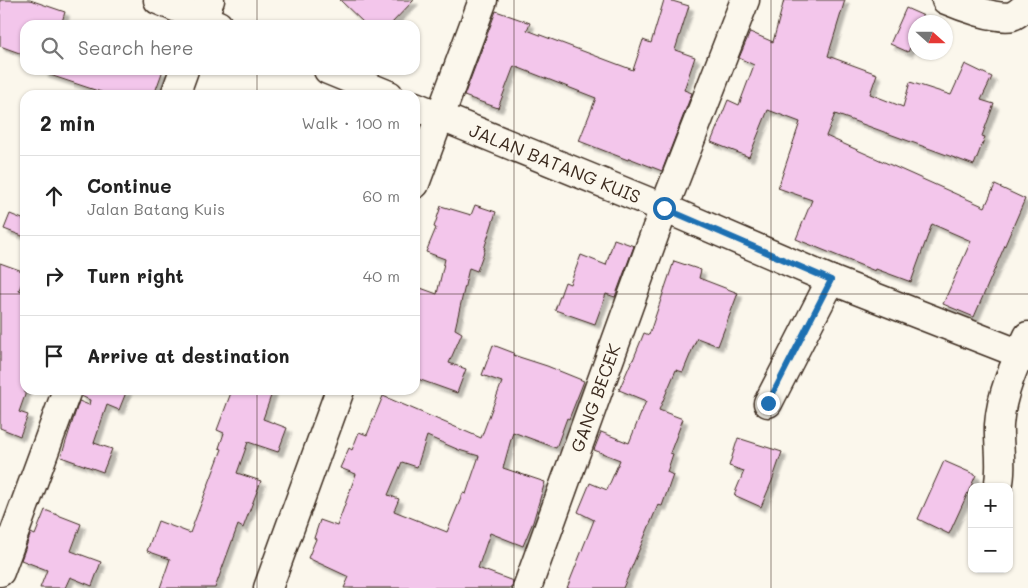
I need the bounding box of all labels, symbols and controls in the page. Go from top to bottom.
north arrow [908,15,953,60]
search box [20,20,420,75]
icon: search [38,34,66,62]
text: Search here [78,35,194,60]
text: 2 min [40,109,95,136]
text: Walk · 100 m [301,112,400,133]
street label: JALAN BATANG KUIS [466,118,644,208]
text: Continue [87,173,172,198]
icon: ahead [40,182,68,210]
text: 60 m [363,185,400,206]
route start [653,197,676,220]
text: Jalan Batang Kuis [87,198,225,219]
icon: right [40,262,68,290]
text: Turn right [87,263,184,288]
text: 40 m [363,265,400,286]
street label: GANG BECEK [564,340,626,456]
icon: arrive [40,342,68,370]
text: Arrive at destination [87,343,290,368]
route end [757,392,780,415]
map controls [968,483,1013,573]
button: + [968,483,1013,528]
button: − [968,528,1013,573]

